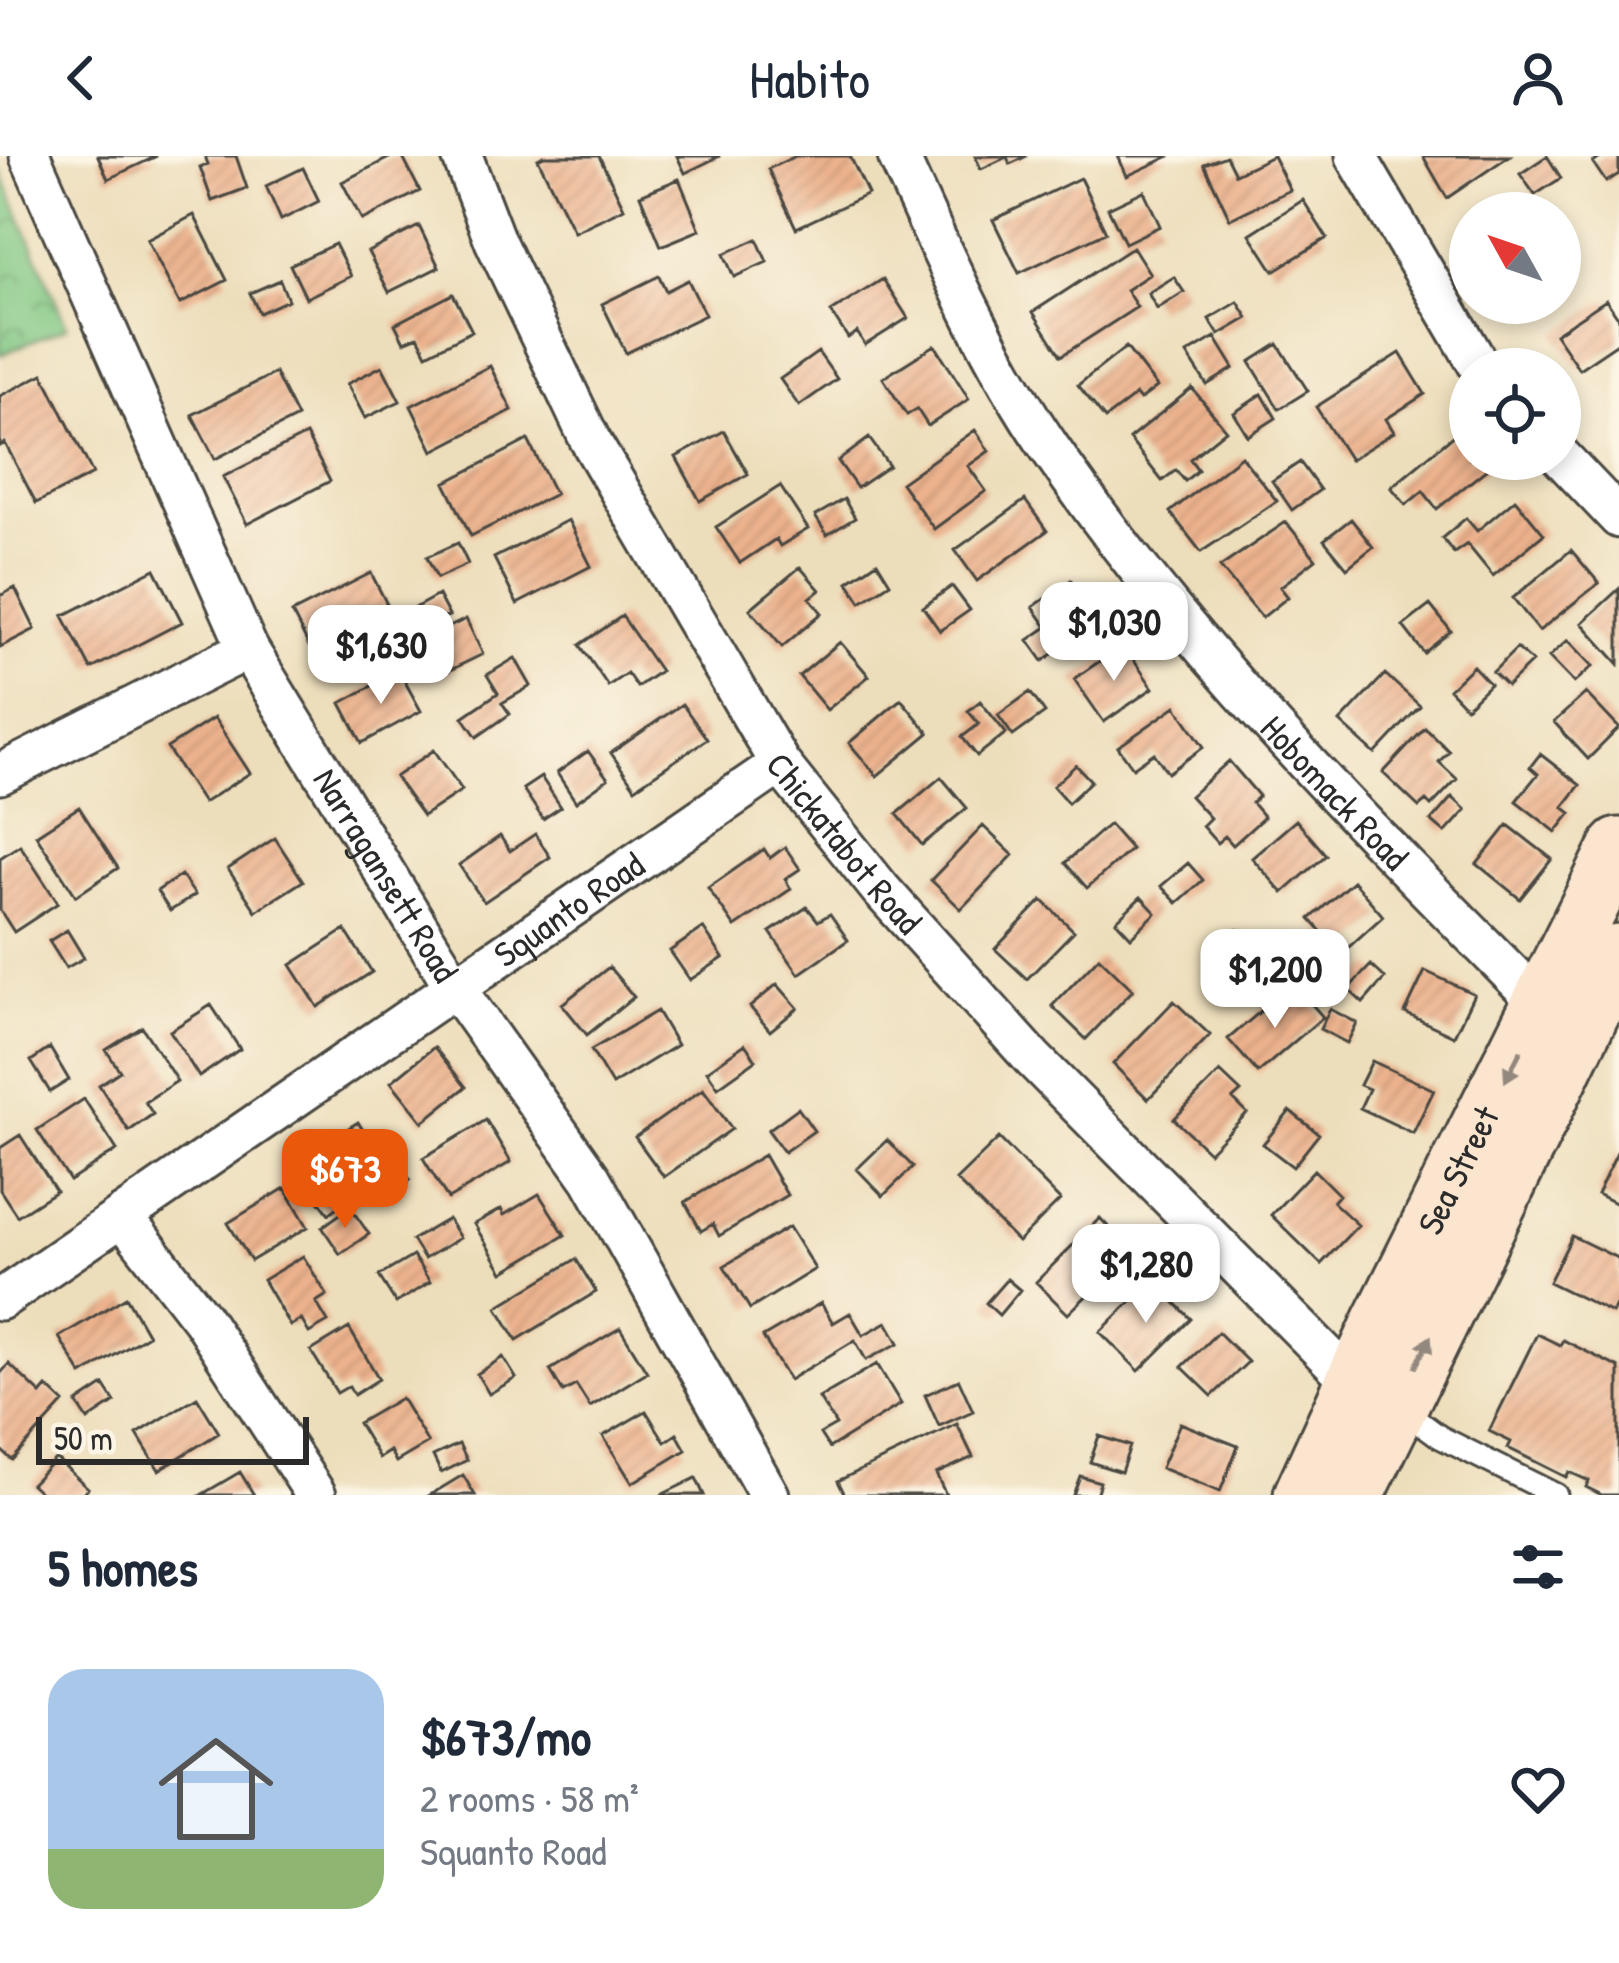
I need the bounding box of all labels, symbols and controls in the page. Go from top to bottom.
text: Habito [749,42,870,115]
icon: back [48,45,114,111]
icon: person [1505,45,1571,111]
north arrow [1449,192,1581,324]
map controls [1449,192,1581,480]
button: locate [1449,348,1581,480]
pin: $1,030 [1016,582,1212,684]
text: $1,030 [1067,594,1161,647]
pin: $1,630 [283,605,479,707]
text: $1,630 [335,617,427,670]
street label: Hobomack Road [1250,704,1420,880]
street label: Chickatabot Road [756,741,934,944]
street label: Narragansett Road [303,759,471,991]
street label: Squanto Road [484,840,653,978]
pin: $1,200 [1177,929,1373,1031]
text: $1,200 [1227,941,1323,994]
one-way arrow [1504,1049,1524,1083]
street label: Sea Street [1405,1097,1510,1242]
pin: $673 [274,1129,416,1231]
text: $673 [309,1141,381,1194]
pin: $1,280 [1048,1224,1244,1326]
text: $1,280 [1099,1236,1193,1289]
one-way arrow [1413,1334,1433,1369]
scale bar [36,1411,309,1464]
text: 50 m [54,1416,113,1460]
text: 5 homes [48,1533,198,1602]
icon: filters [1505,1534,1571,1600]
text: $673/mo [420,1702,591,1771]
icon: home [144,1717,288,1861]
icon: heart [1505,1756,1571,1822]
text: 2 rooms · 58 m² [420,1771,639,1824]
text: Squanto Road [420,1824,607,1877]

